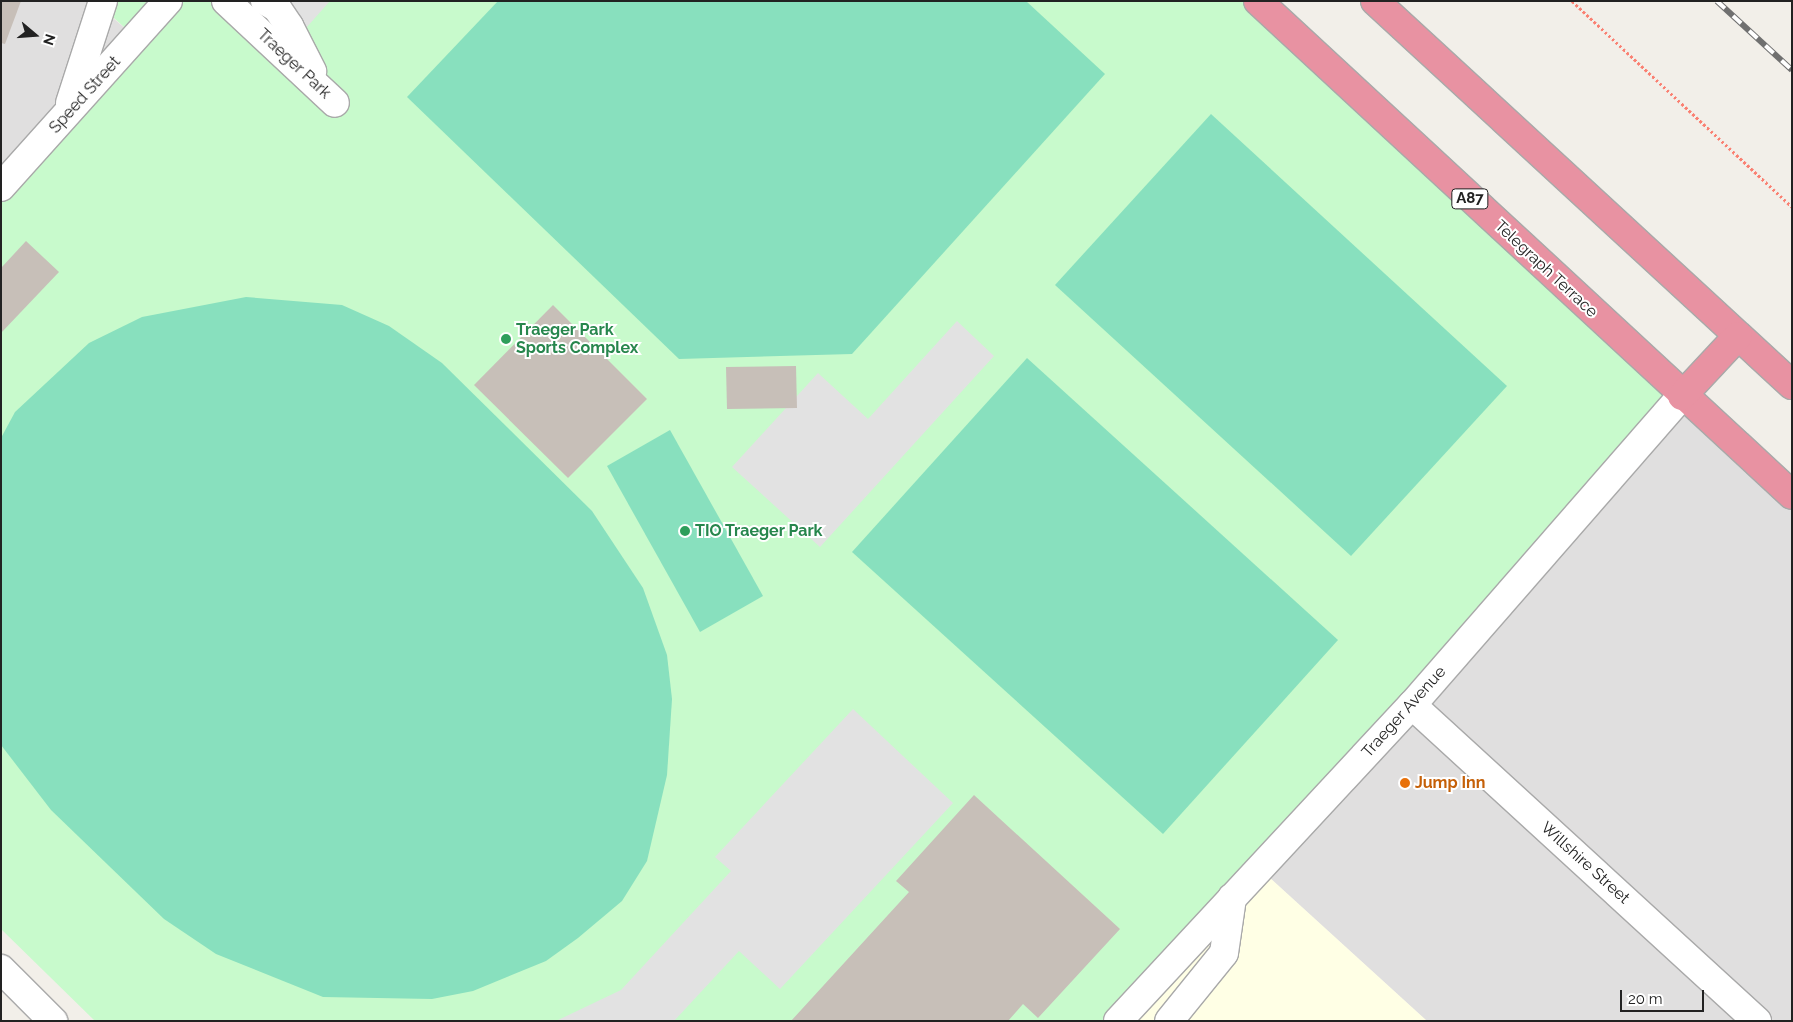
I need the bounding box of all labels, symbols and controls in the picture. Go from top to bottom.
north arrow [10,10,60,60]
street label: Traeger Park [253,25,335,103]
text: N [40,32,59,47]
street label: Speed Street [45,53,125,137]
road number: A87 [1451,186,1489,212]
street label: Telegraph Terrace [1490,216,1602,322]
place label: Traeger Park Sports Complex [516,320,638,358]
marker: Traeger Park Sports Complex [500,333,512,345]
place label: TIO Traeger Park [695,521,823,541]
marker: TIO Traeger Park [679,525,691,537]
street label: Traeger Avenue [1358,662,1450,762]
place label: Jump Inn [1415,773,1485,793]
marker: Jump Inn [1399,777,1411,789]
street label: Willshire Street [1537,818,1633,908]
scale bar [1623,980,1707,1012]
text: 20 m [1628,990,1663,1008]

